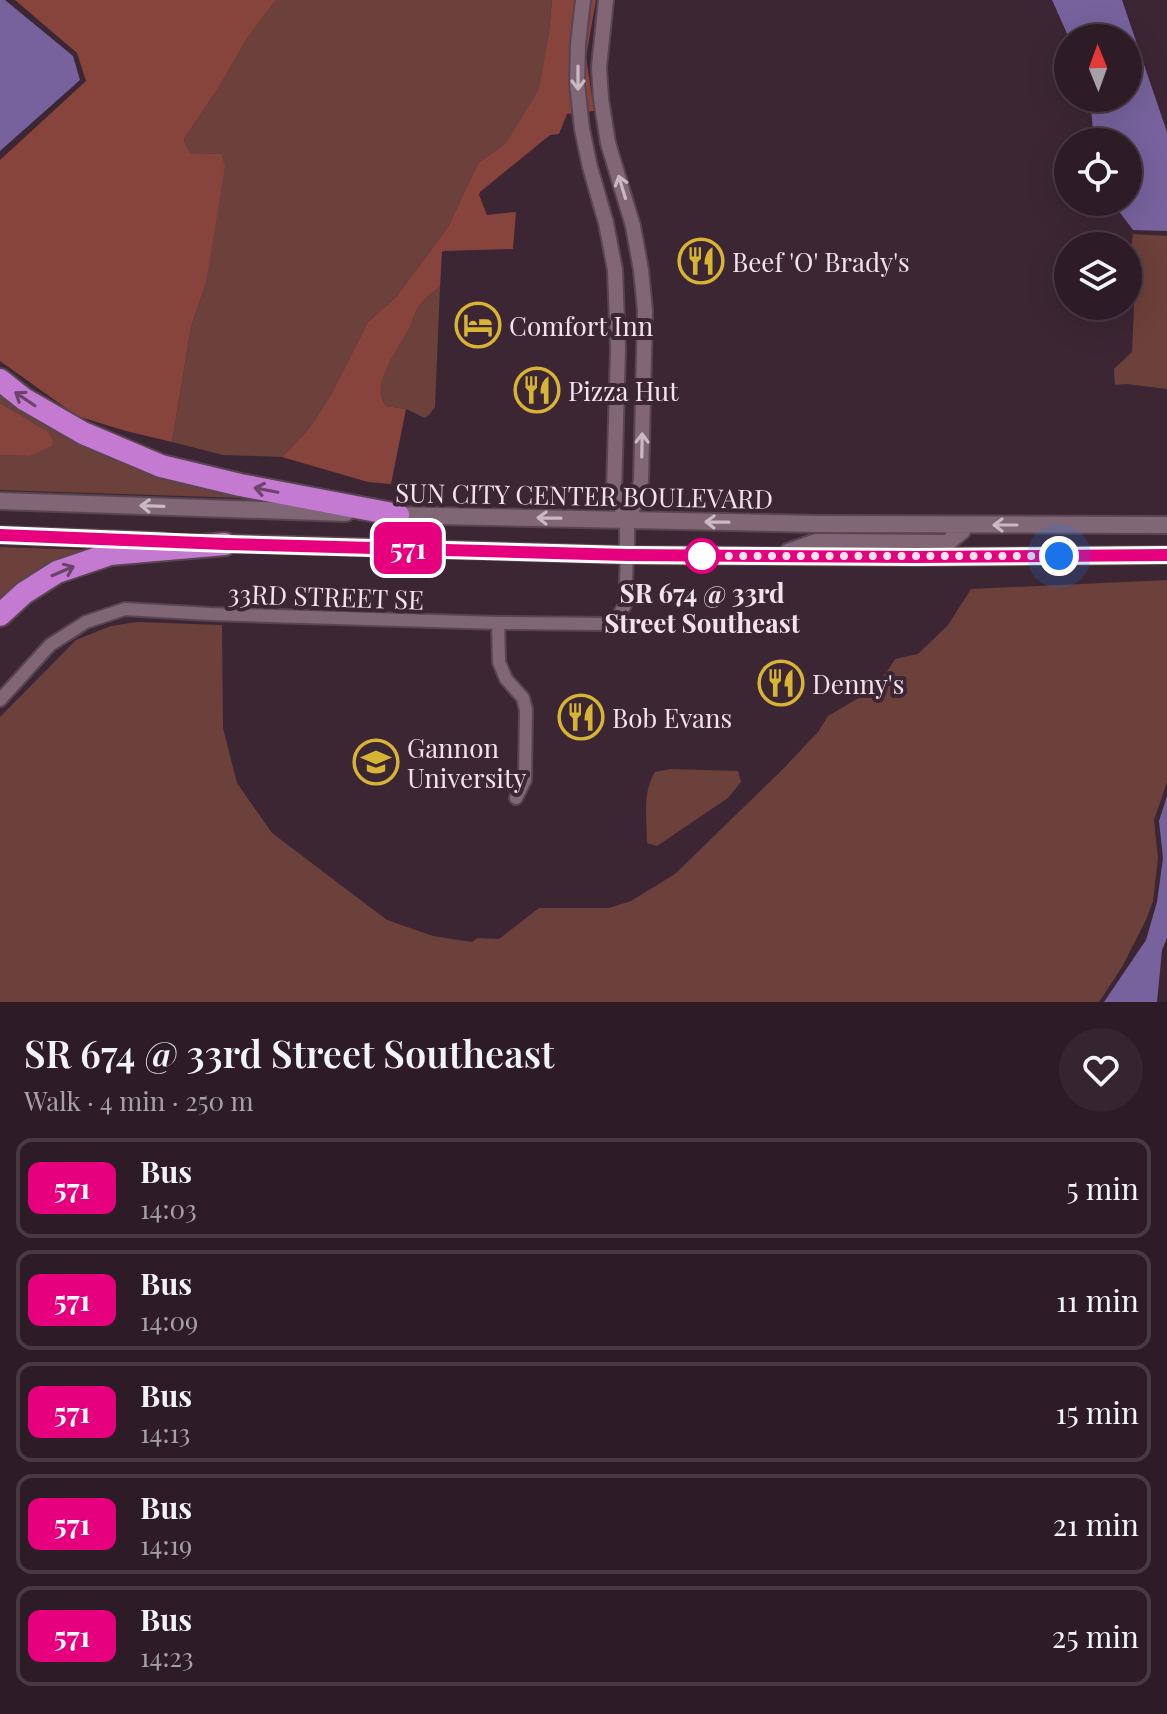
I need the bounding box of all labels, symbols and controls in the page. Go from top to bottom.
north arrow [1054,24,1142,112]
map controls [1054,24,1142,320]
one-way arrow [570,64,586,91]
button: locate [1054,128,1142,216]
one-way arrow [614,175,629,201]
button: layers [1054,232,1142,320]
restaurant icon: Beef 'O' Brady's [677,237,725,285]
place label: Beef 'O' Brady's [732,244,910,279]
hotel icon: Comfort Inn [454,301,502,349]
place label: Comfort Inn [509,308,654,343]
restaurant icon: Pizza Hut [513,366,561,414]
place label: Pizza Hut [568,373,679,408]
one-way arrow [15,390,37,407]
one-way arrow [634,432,650,459]
street label: SUN CITY CENTER BOULEVARD [395,474,773,516]
one-way arrow [254,482,280,497]
one-way arrow [139,499,166,514]
one-way arrow [536,511,563,526]
one-way arrow [704,514,731,529]
one-way arrow [992,517,1019,533]
line badge: 571 [362,522,454,574]
text: 571 [390,529,426,566]
your location [1039,536,1079,576]
marker: SR 674 @ 33rd Street Southeast [685,539,719,573]
one-way arrow [50,562,75,577]
street label: 33RD STREET SE [227,575,425,617]
place label: SR 674 @ 33rd Street Southeast [604,575,801,640]
restaurant icon: Denny's [757,659,805,707]
place label: Denny's [812,666,904,701]
restaurant icon: Bob Evans [557,693,605,741]
place label: Bob Evans [612,700,732,735]
place label: Gannon University [407,730,526,795]
school or university icon: Gannon University [352,738,400,786]
text: SR 674 @ 33rd Street Southeast [24,1027,554,1078]
button: heart [1059,1028,1143,1112]
text: Walk · 4 min · 250 m [24,1083,254,1118]
text: Bus [140,1151,192,1191]
text: 5 min [1066,1168,1139,1208]
text: 571 [54,1169,90,1206]
text: 14:03 [140,1191,197,1226]
text: Bus [140,1263,192,1303]
text: 11 min [1056,1280,1139,1320]
text: 571 [54,1281,90,1318]
text: 14:09 [140,1303,198,1338]
text: Bus [140,1375,192,1415]
text: 15 min [1055,1392,1139,1432]
text: 571 [54,1393,90,1430]
text: 14:13 [140,1415,190,1450]
text: Bus [140,1487,192,1527]
text: 21 min [1053,1504,1139,1544]
text: 571 [54,1505,90,1542]
text: 14:19 [140,1527,192,1562]
text: Bus [140,1599,192,1639]
text: 25 min [1052,1616,1139,1656]
text: 571 [54,1617,90,1654]
text: 14:23 [140,1639,194,1674]

